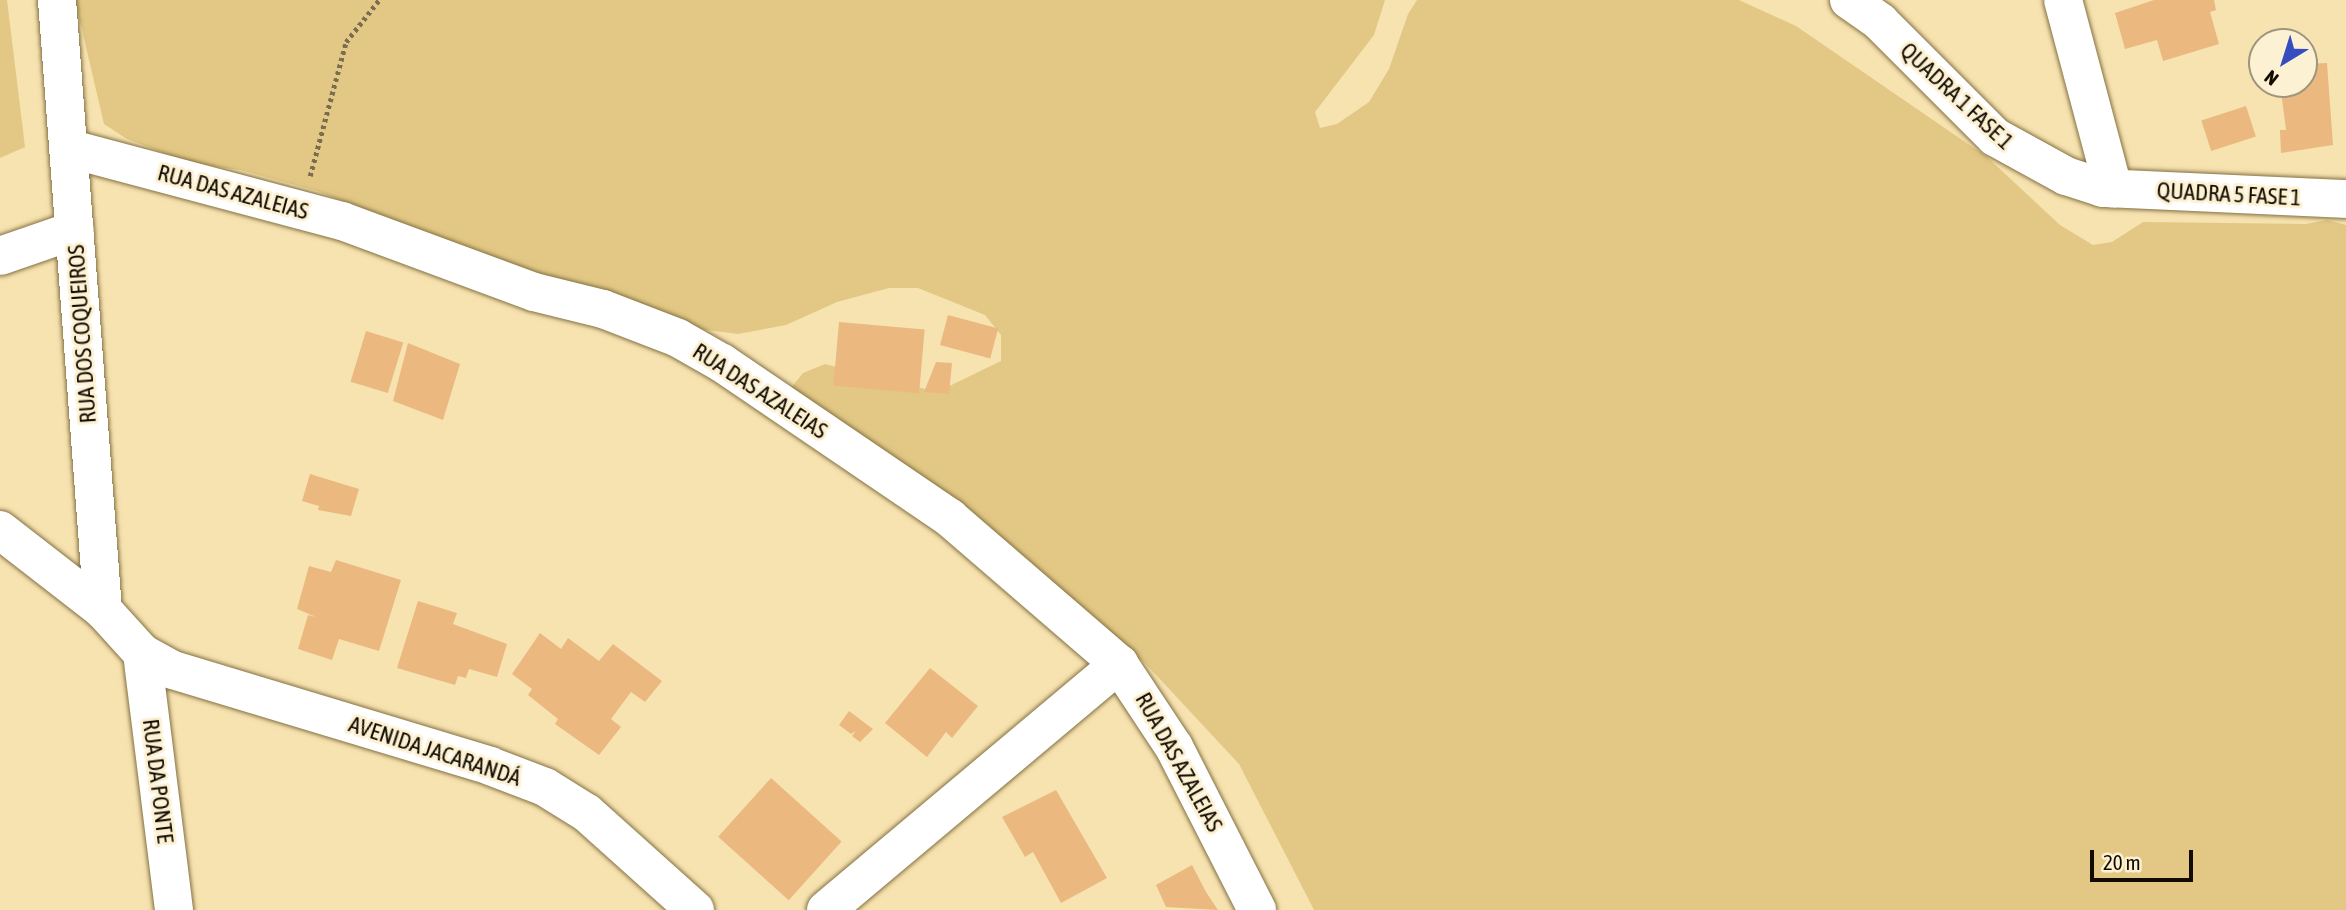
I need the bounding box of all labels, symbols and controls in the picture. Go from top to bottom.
north arrow [2248,28,2318,98]
street label: QUADRA 1 FASE 1 [1895,37,2019,155]
text: N [2260,66,2282,90]
street label: RUA DAS AZALEIAS [155,159,311,225]
street label: QUADRA 5 FASE 1 [2156,176,2302,212]
street label: RUA DOS COQUEIROS [62,244,102,424]
street label: RUA DAS AZALEIAS [688,337,832,445]
street label: RUA DAS AZALEIAS [1129,688,1229,836]
street label: AVENIDA JACARANDÁ [345,710,525,792]
street label: RUA DA PONTE [137,717,179,845]
scale bar [2094,836,2197,880]
text: 20 m [2103,850,2141,874]

